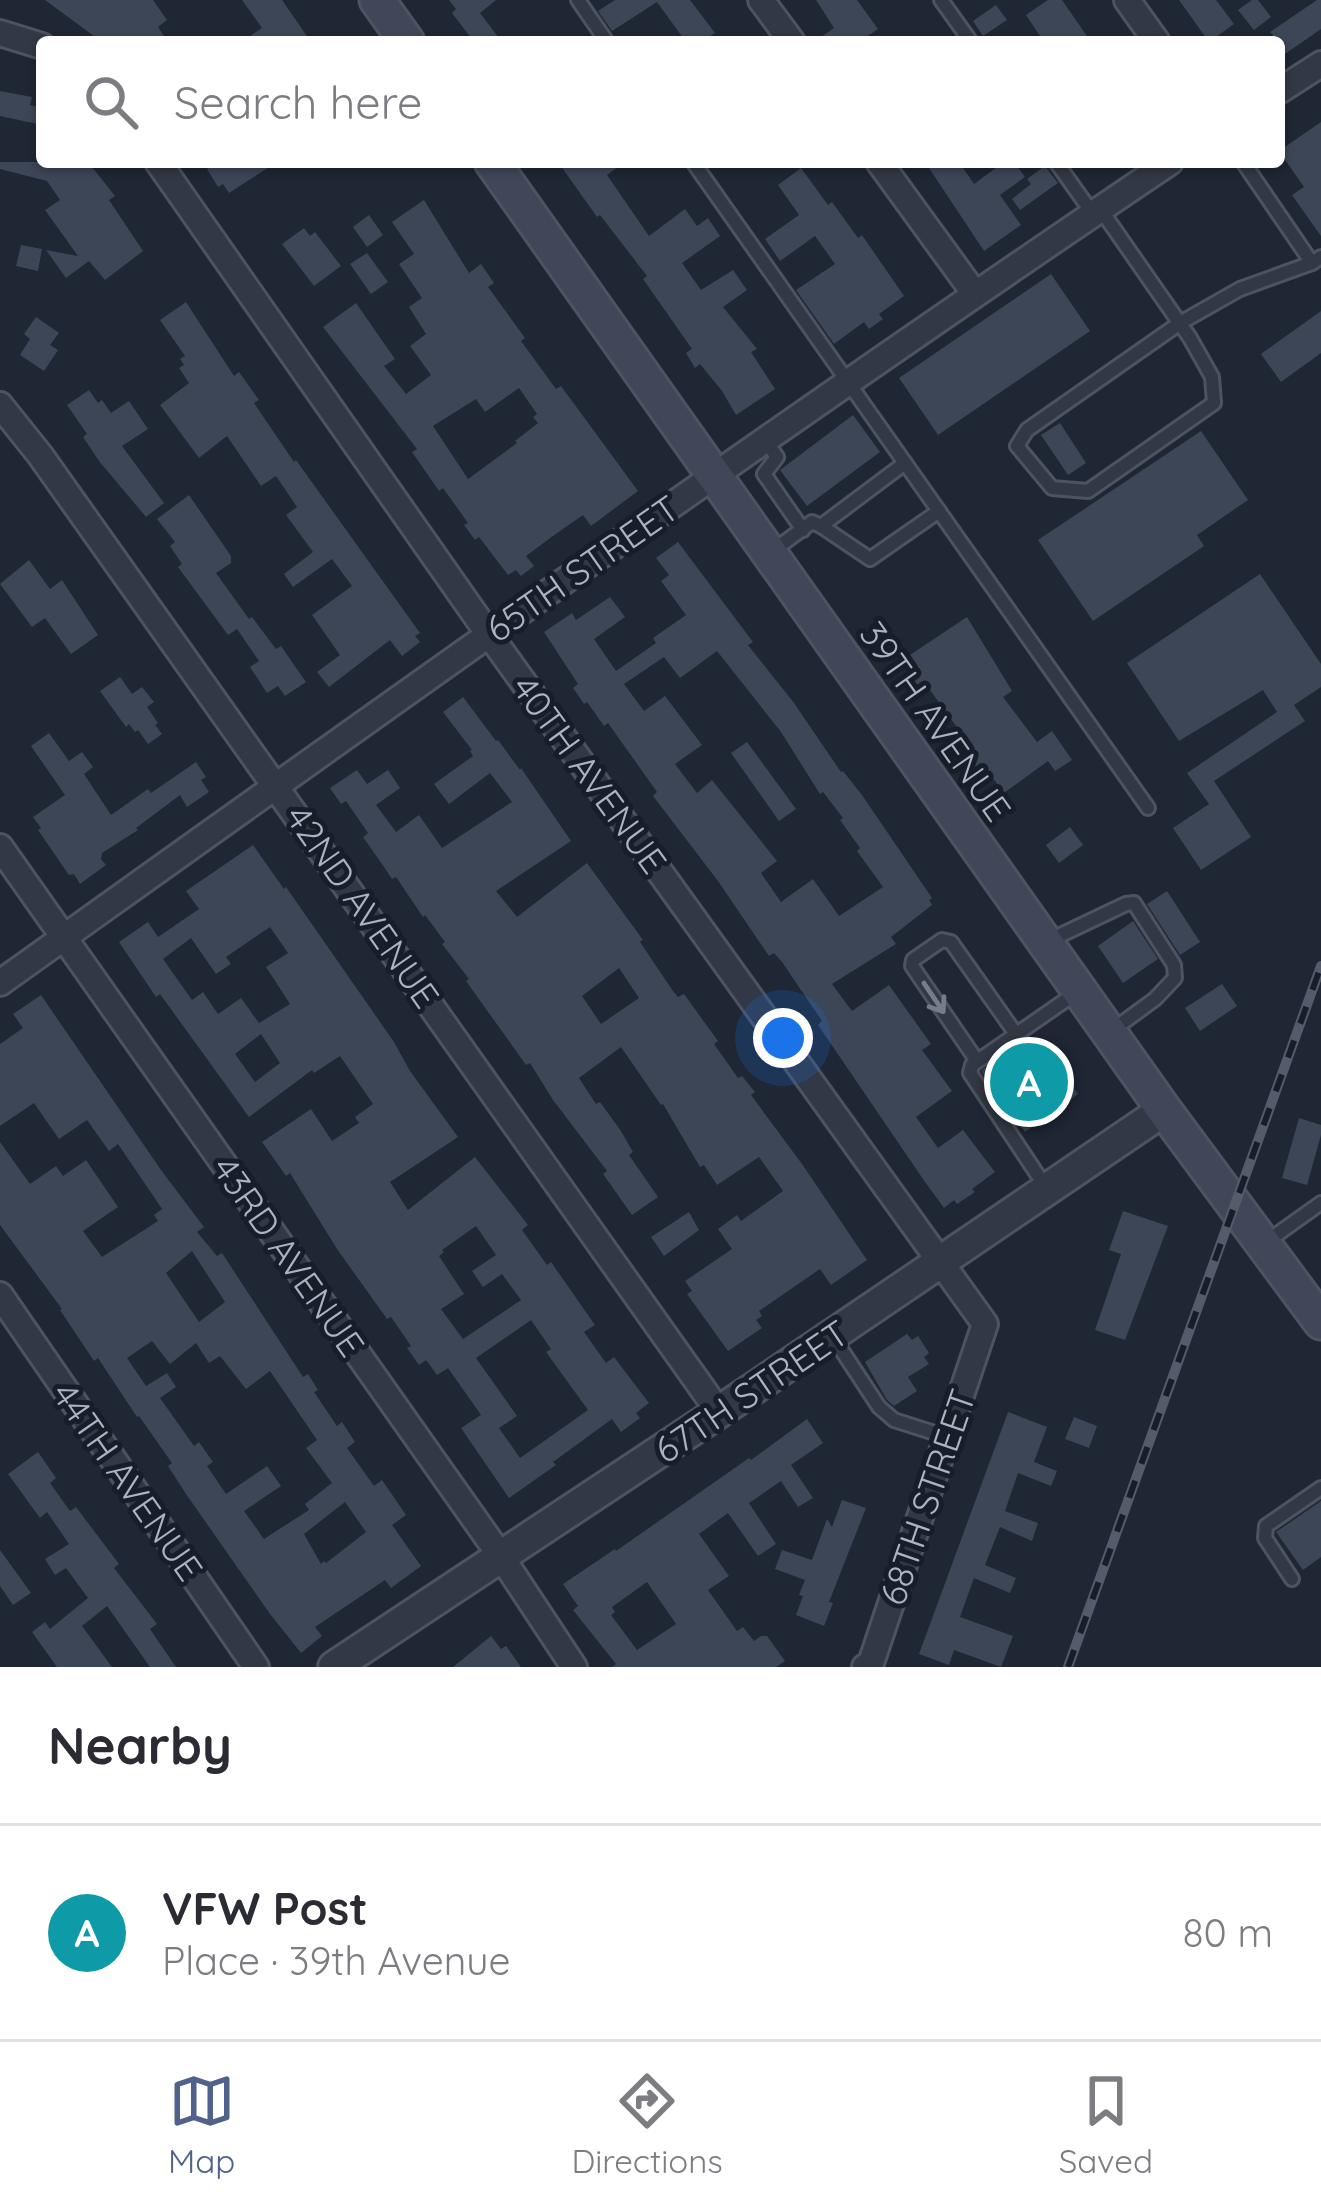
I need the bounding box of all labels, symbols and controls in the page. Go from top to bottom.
search box [36,36,1285,168]
icon: search [78,69,144,135]
text: Search here [174,74,422,130]
street label: 65TH STREET [477,485,687,651]
street label: 39TH AVENUE [851,613,1021,829]
street label: 40TH AVENUE [503,666,677,882]
street label: 42ND AVENUE [276,796,450,1016]
one-way arrow [921,981,946,1014]
your location [753,1008,813,1068]
pin: A [990,1037,1068,1127]
street label: 43RD AVENUE [203,1147,375,1365]
street label: 67TH STREET [646,1310,856,1472]
street label: 44TH AVENUE [43,1373,213,1589]
street label: 68TH STREET [869,1383,985,1611]
text: Nearby [48,1713,232,1777]
text: VFW Post [162,1880,368,1936]
text: A [75,1908,99,1957]
text: 80 m [1183,1908,1273,1957]
text: Place · 39th Avenue [162,1936,511,1985]
tab: Map [168,2068,235,2181]
tab: Directions [571,2068,723,2181]
tab: Saved [1059,2068,1153,2181]

